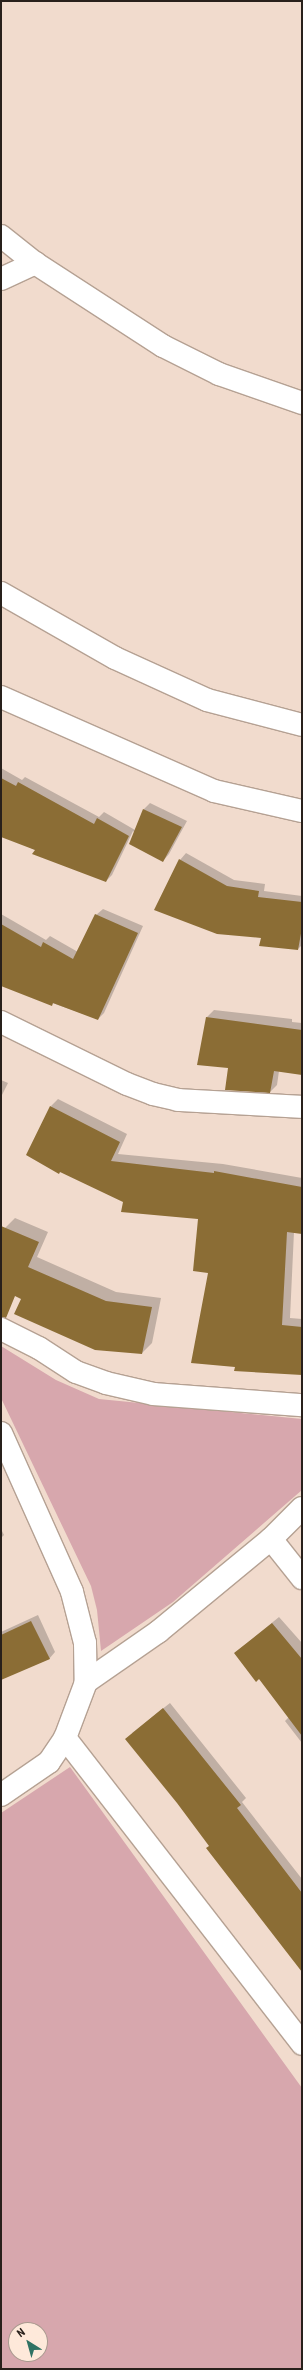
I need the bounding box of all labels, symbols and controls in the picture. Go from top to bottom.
north arrow [8,2322,48,2362]
text: N [14,2326,28,2340]

